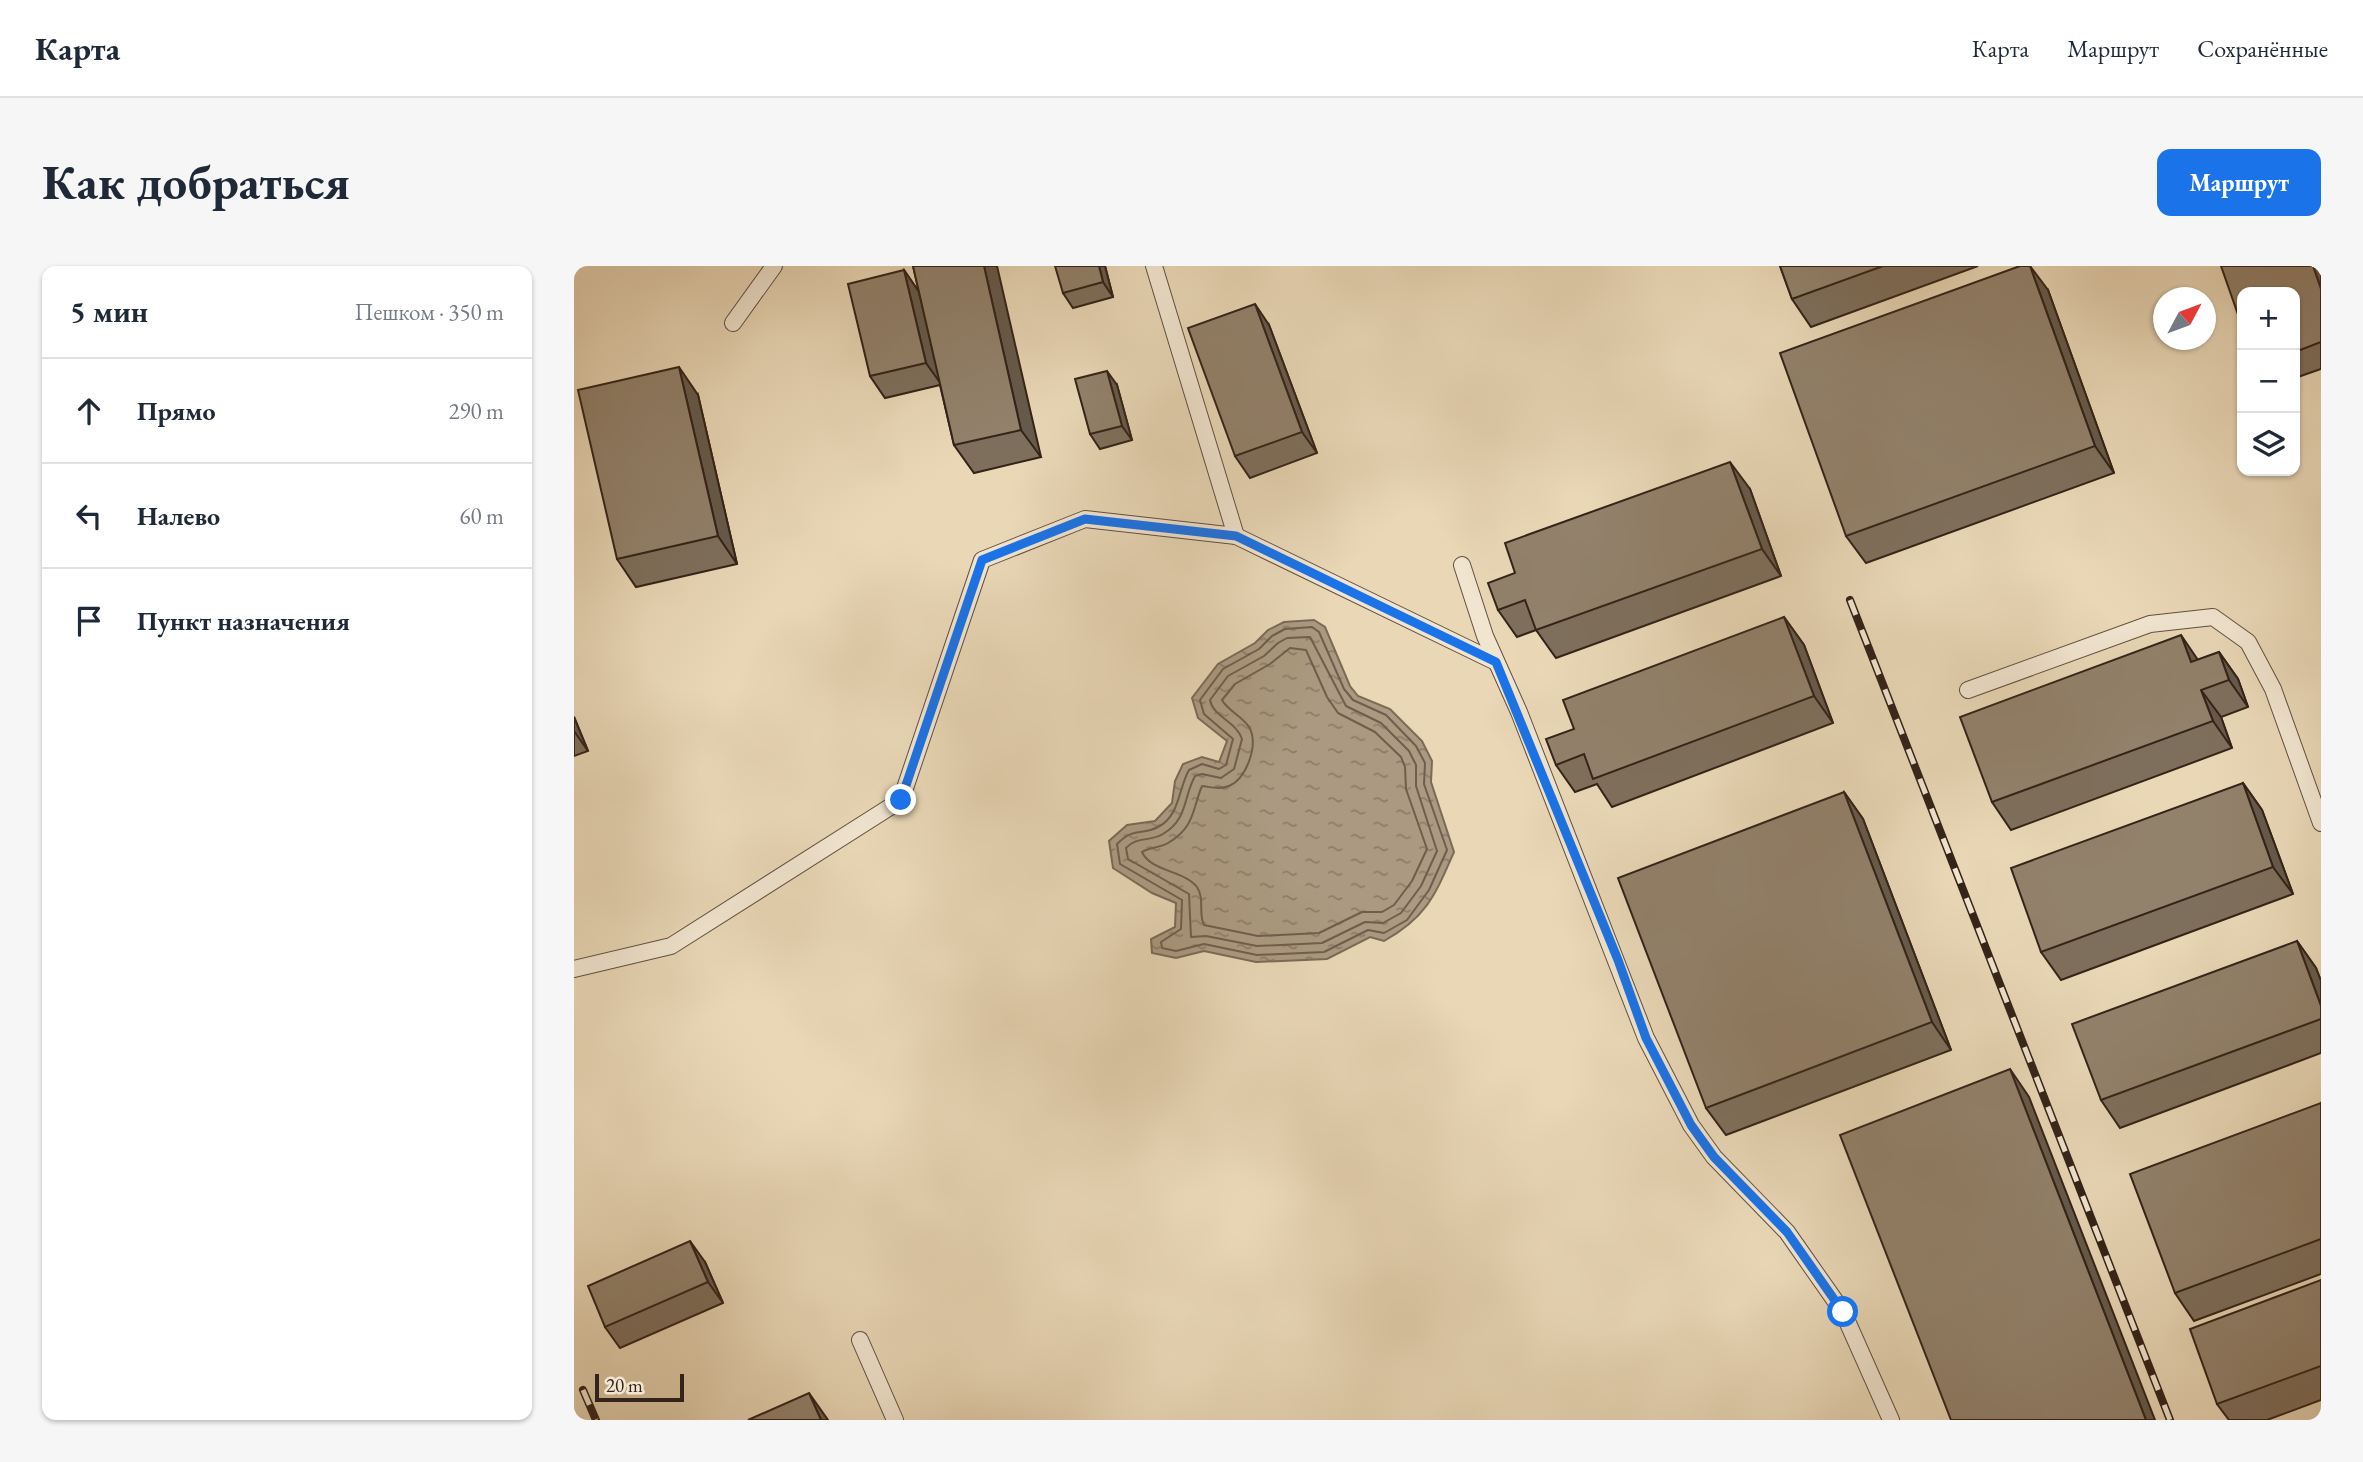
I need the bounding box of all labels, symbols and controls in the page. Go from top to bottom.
text: Карта [35,27,120,70]
text: Карта [1972,33,2029,64]
text: Маршрут [2067,33,2159,64]
text: Сохранённые [2197,33,2328,64]
button: Маршрут [2157,149,2321,216]
text: Как добраться [42,150,350,214]
north arrow [2153,287,2216,350]
map controls [2237,287,2300,476]
button: + [2237,287,2300,350]
text: 5 мин [70,292,148,331]
text: Пешком · 350 m [355,297,504,327]
button: − [2237,350,2300,413]
icon: ahead [70,392,108,430]
text: Прямо [137,394,216,428]
text: 290 m [448,396,504,426]
button: layers [2237,413,2300,476]
icon: left [70,497,108,535]
text: Налево [137,499,220,533]
text: 60 m [459,501,504,531]
icon: arrive [70,602,108,640]
text: Пункт назначения [137,604,350,638]
route end [885,784,916,815]
route start [1827,1296,1858,1327]
scale bar [595,1371,684,1403]
text: 20 m [606,1373,643,1398]

